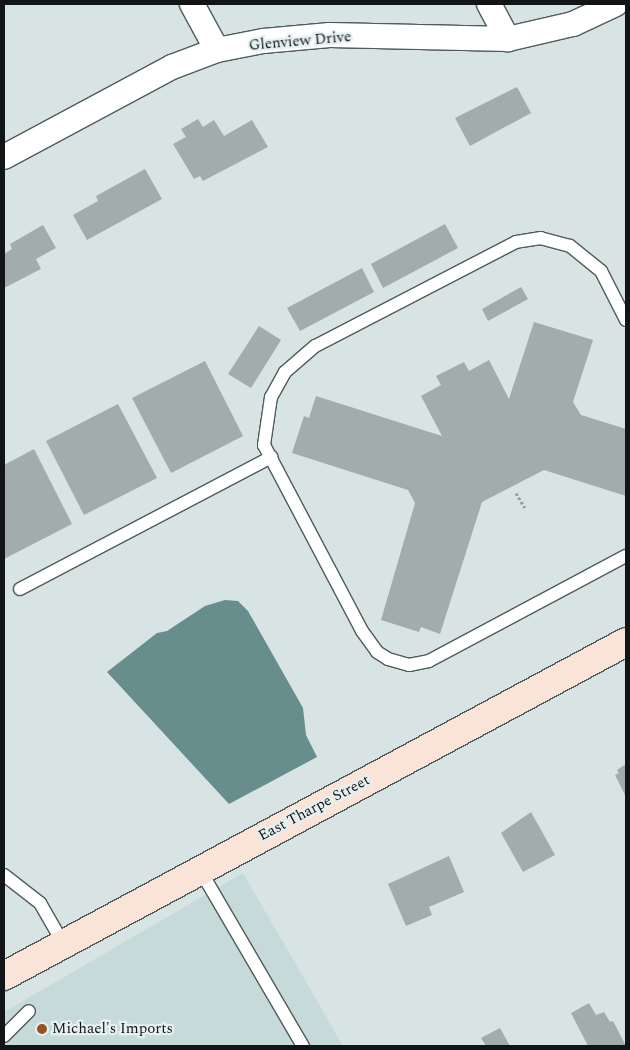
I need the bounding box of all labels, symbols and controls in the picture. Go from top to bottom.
street label: Glenview Drive [248,28,352,54]
street label: East Tharpe Street [255,771,373,845]
place label: Michael's Imports [52,1020,173,1038]
marker: Michael's Imports [36,1023,48,1035]

